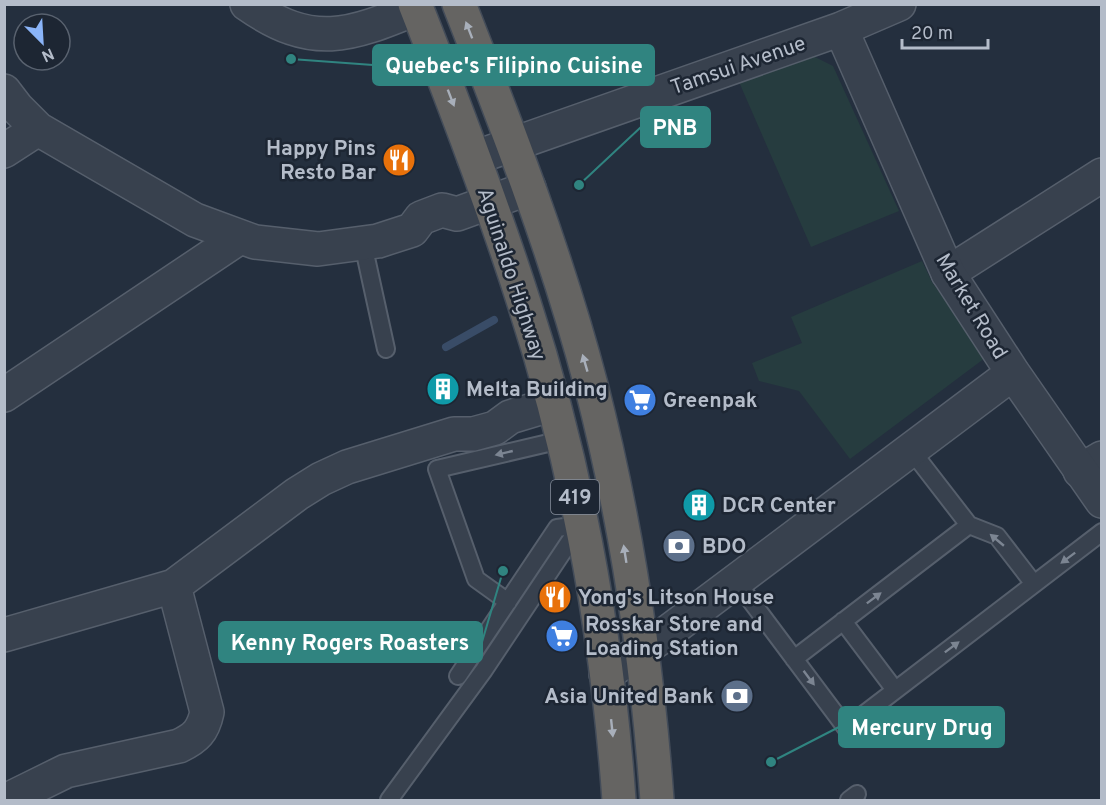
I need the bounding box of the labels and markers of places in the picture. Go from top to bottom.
callout: Quebec's Filipino Cuisine [373,45,654,85]
callout: PNB [641,107,710,147]
place label: Happy Pins Resto Bar [266,136,376,187]
restaurant icon: Happy Pins Resto Bar [381,142,417,178]
building icon: Melta Building [425,371,461,407]
place label: Melta Building [466,377,608,404]
supermarket icon: Greenpak [622,382,658,418]
place label: Greenpak [663,388,758,415]
building icon: DCR Center [681,487,717,523]
place label: DCR Center [722,493,836,520]
bank icon: BDO [661,528,697,564]
place label: BDO [702,534,747,561]
restaurant icon: Yong's Litson House [537,579,573,615]
place label: Yong's Litson House [578,585,774,612]
place label: Rosskar Store and Loading Station [585,612,763,663]
supermarket icon: Rosskar Store and Loading Station [544,618,580,654]
callout: Kenny Rogers Roasters [219,622,482,662]
bank icon: Asia United Bank [719,678,755,714]
place label: Asia United Bank [544,684,714,711]
callout: Mercury Drug [839,707,1004,747]

